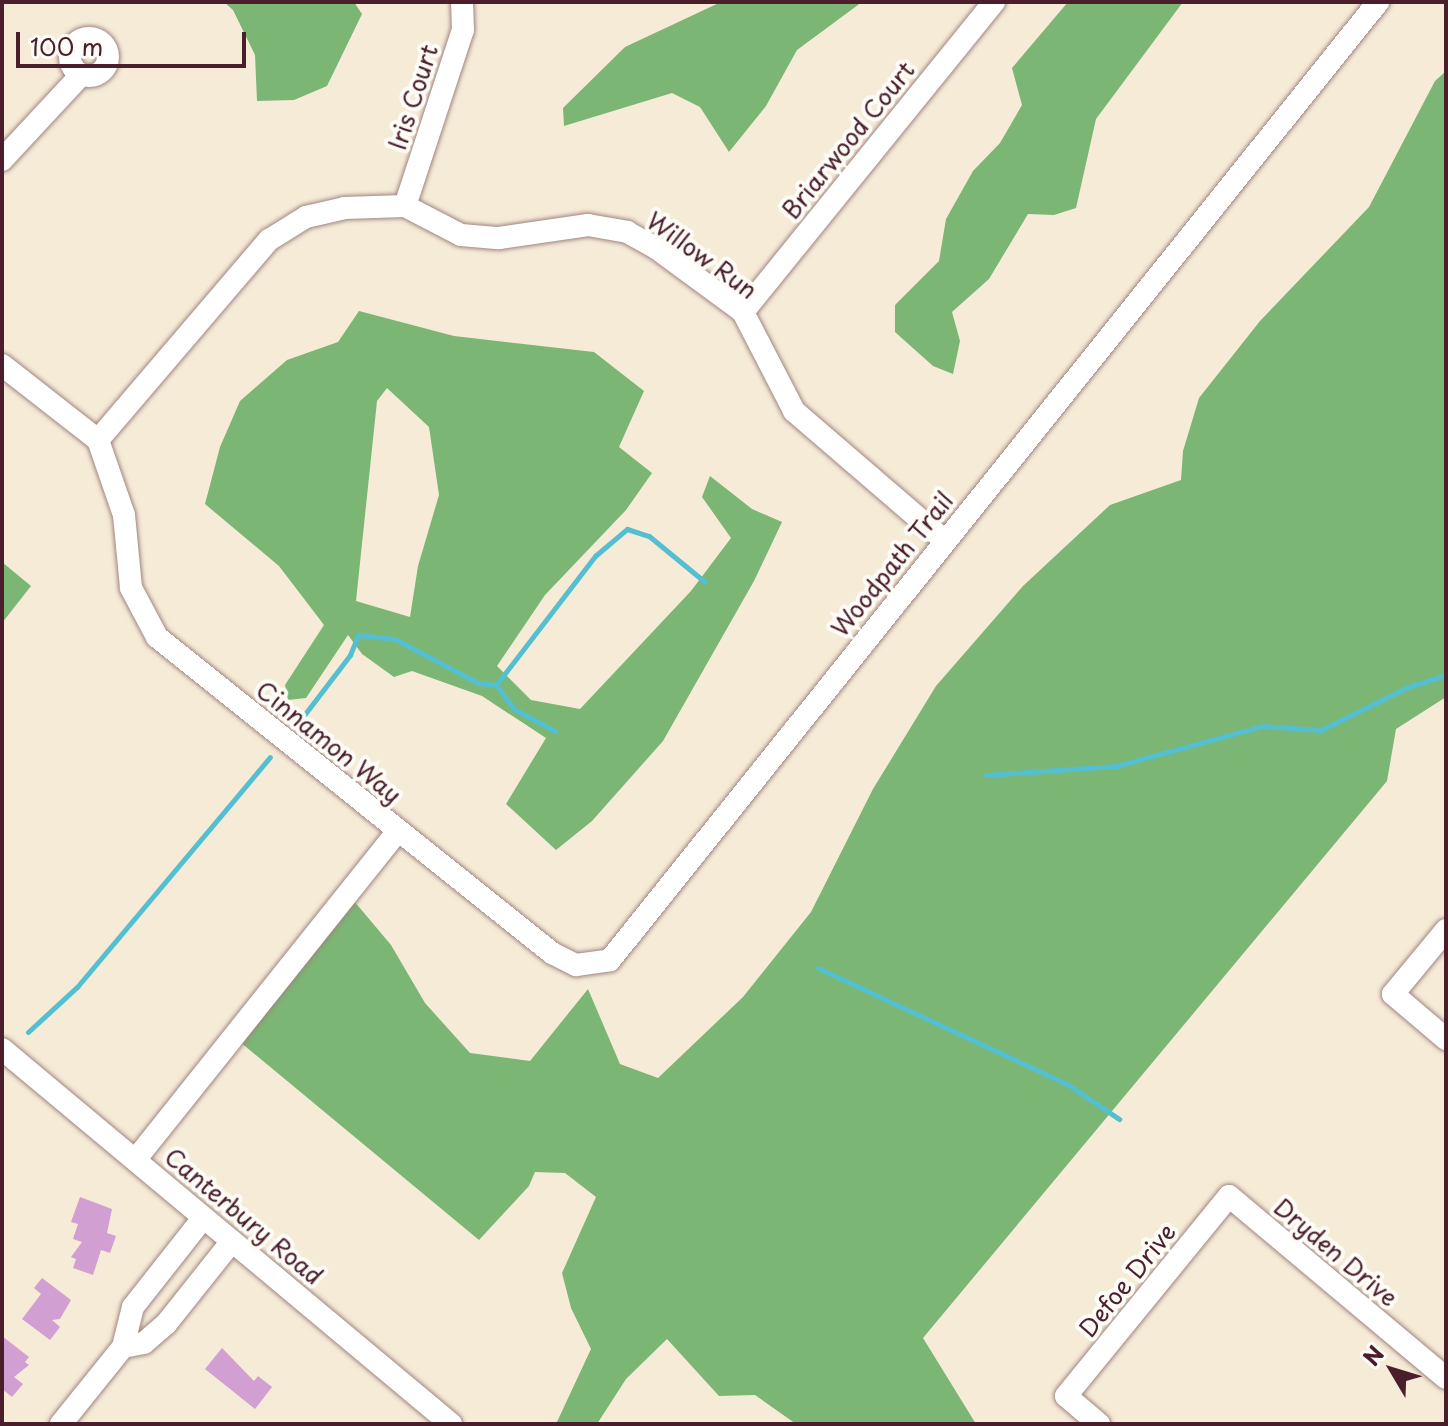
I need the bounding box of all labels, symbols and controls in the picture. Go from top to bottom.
scale bar [20,16,250,66]
text: 100 m [30,28,103,64]
street label: Iris Court [382,41,444,153]
street label: Briarwood Court [776,55,920,225]
street label: Willow Run [641,205,763,305]
street label: Woodpath Trail [825,486,959,642]
street label: Cinnamon Way [251,675,407,809]
street label: Canterbury Road [159,1142,329,1290]
street label: Dryden Drive [1268,1192,1404,1312]
street label: Defoe Drive [1073,1218,1181,1342]
north arrow [1352,1330,1432,1410]
text: N [1354,1338,1391,1372]

